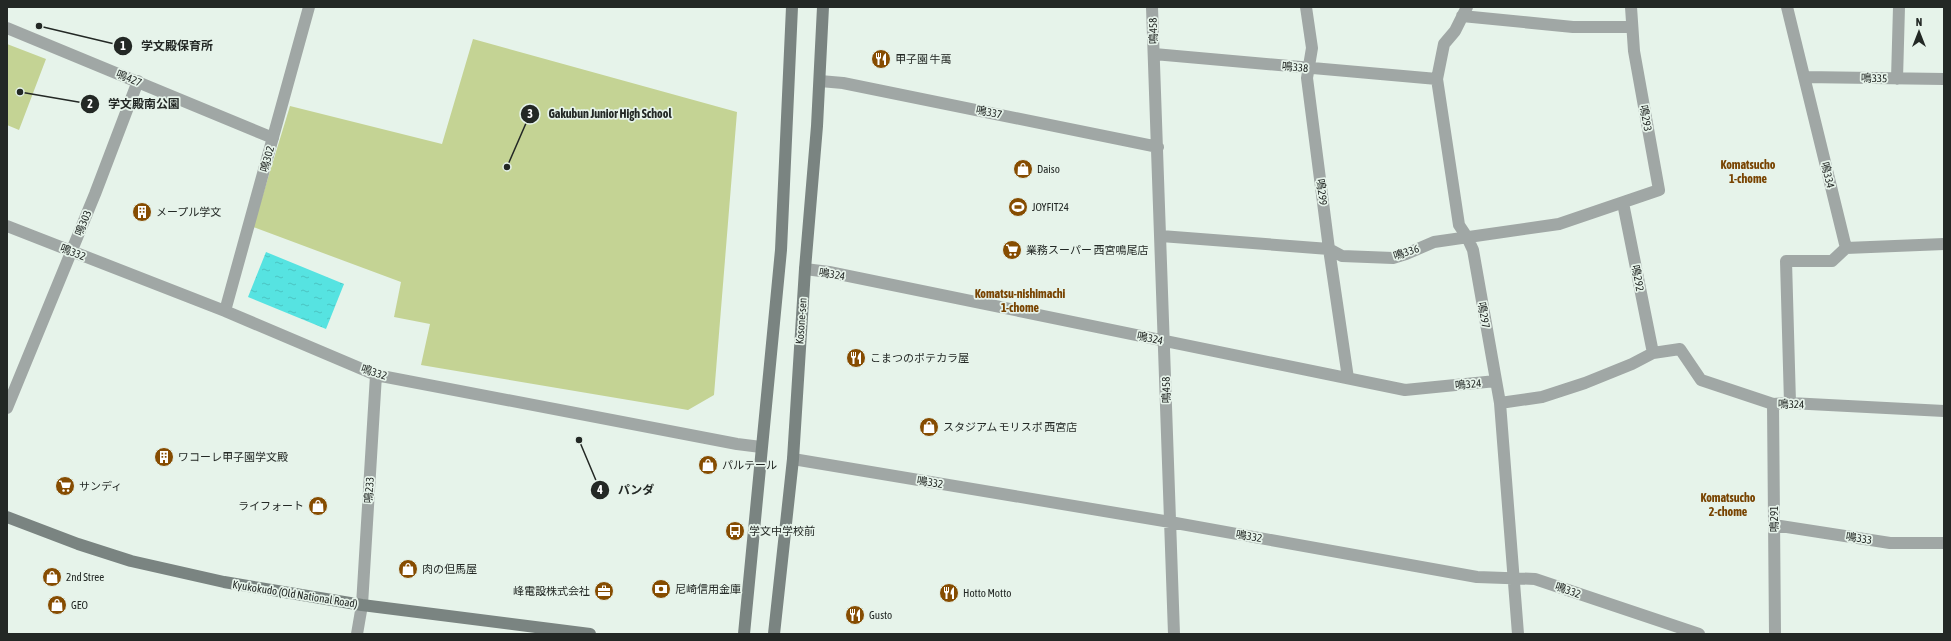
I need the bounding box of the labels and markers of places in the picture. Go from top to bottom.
callout: 学文殿保育所 [113,34,221,58]
restaurant icon: 甲子園 牛萬 [870,48,892,70]
place label: 甲子園 牛萬 [895,53,952,65]
callout: 学文殿南公園 [80,92,188,116]
callout: Gakubun Junior High School [520,102,679,126]
shop icon: Daiso [1012,158,1034,180]
place label: Daiso [1037,163,1060,175]
sports icon: JOYFIT24 [1007,196,1029,218]
building icon: メープル学文 [131,201,153,223]
place label: JOYFIT24 [1032,201,1069,213]
place label: メープル学文 [156,206,221,218]
supermarket icon: 業務スーパー 西宮鳴尾店 [1001,239,1023,261]
place label: 業務スーパー 西宮鳴尾店 [1026,244,1148,256]
restaurant icon: こまつのポテカラ屋 [845,347,867,369]
place label: こまつのポテカラ屋 [870,352,969,364]
shop icon: スタジアム モリスポ 西宮店 [918,416,940,438]
place label: スタジアム モリスポ 西宮店 [943,421,1077,433]
building icon: ワコーレ甲子園学文殿 [153,446,175,468]
place label: ワコーレ甲子園学文殿 [178,451,288,463]
shop icon: パルテール [697,454,719,476]
place label: パルテール [722,459,777,471]
supermarket icon: サンディ [54,475,76,497]
callout: パンダ [590,478,662,502]
place label: サンディ [79,480,122,492]
shop icon: ライフォート [307,495,329,517]
place label: ライフォート [238,500,304,512]
bus stop icon: 学文中学校前 [724,520,746,542]
place label: 学文中学校前 [749,525,815,537]
shop icon: 肉の但馬屋 [397,558,419,580]
place label: 肉の但馬屋 [422,563,477,575]
shop icon: 2nd Stree [41,566,63,588]
place label: 2nd Stree [66,571,104,583]
bank icon: 尼崎信用金庫 [650,578,672,600]
office icon: 峰電設株式会社 [593,580,615,602]
restaurant icon: Hotto Motto [938,582,960,604]
place label: 尼崎信用金庫 [675,583,741,595]
place label: 峰電設株式会社 [513,585,590,597]
place label: Hotto Motto [963,587,1011,599]
shop icon: GEO [46,594,68,616]
place label: GEO [71,599,88,611]
restaurant icon: Gusto [844,604,866,626]
place label: Gusto [869,609,892,621]

